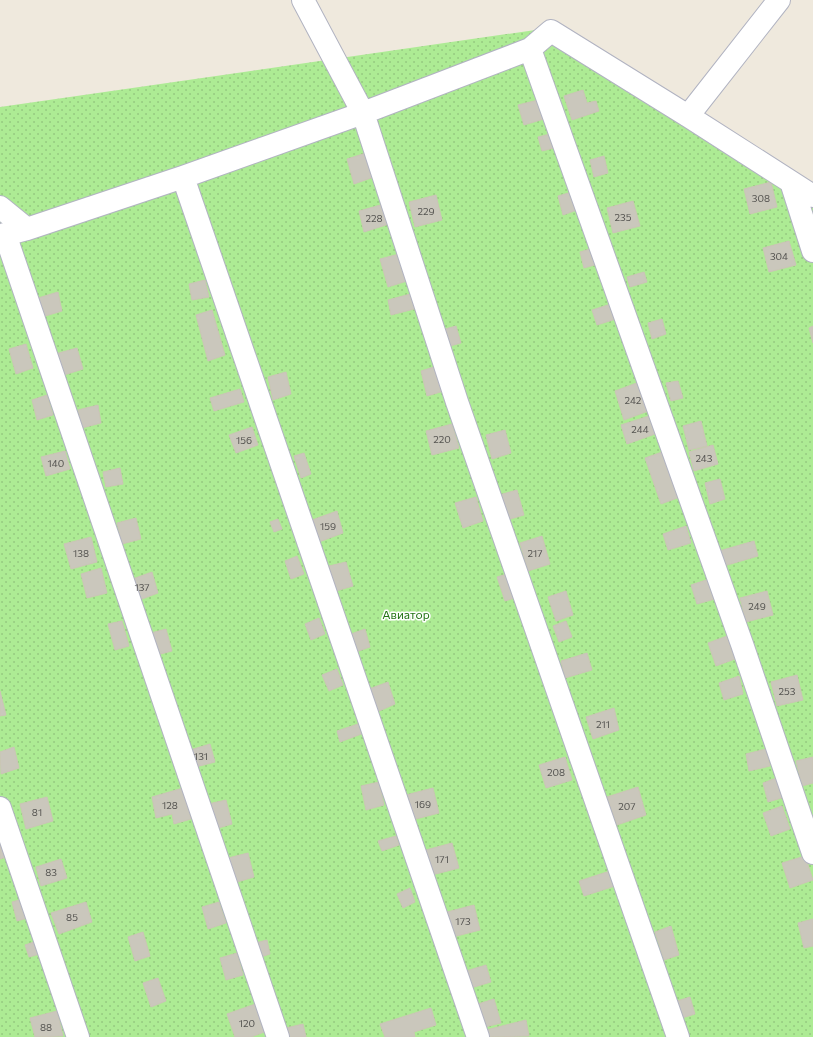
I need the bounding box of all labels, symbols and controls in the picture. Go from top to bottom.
house number: 308 [752,192,770,204]
house number: 229 [417,205,435,217]
house number: 235 [615,211,632,223]
house number: 228 [365,212,383,224]
house number: 304 [770,250,788,262]
house number: 242 [625,394,642,406]
house number: 244 [631,423,649,435]
house number: 220 [433,433,451,445]
house number: 156 [236,434,252,446]
house number: 243 [695,452,713,464]
house number: 140 [48,457,64,469]
house number: 159 [320,520,336,532]
house number: 138 [73,547,89,559]
house number: 217 [527,547,543,559]
house number: 137 [134,581,150,593]
house number: 249 [748,600,766,612]
park label: Авиатор [382,607,430,621]
house number: 253 [779,685,796,697]
house number: 211 [596,718,610,730]
house number: 131 [194,750,208,762]
house number: 208 [547,766,565,778]
house number: 169 [415,798,431,810]
house number: 128 [162,799,178,811]
house number: 207 [618,800,636,812]
house number: 81 [32,806,42,818]
house number: 171 [435,853,449,865]
house number: 83 [45,866,57,878]
house number: 85 [66,911,78,923]
house number: 173 [455,915,471,927]
house number: 120 [239,1017,255,1029]
house number: 88 [40,1021,52,1033]

